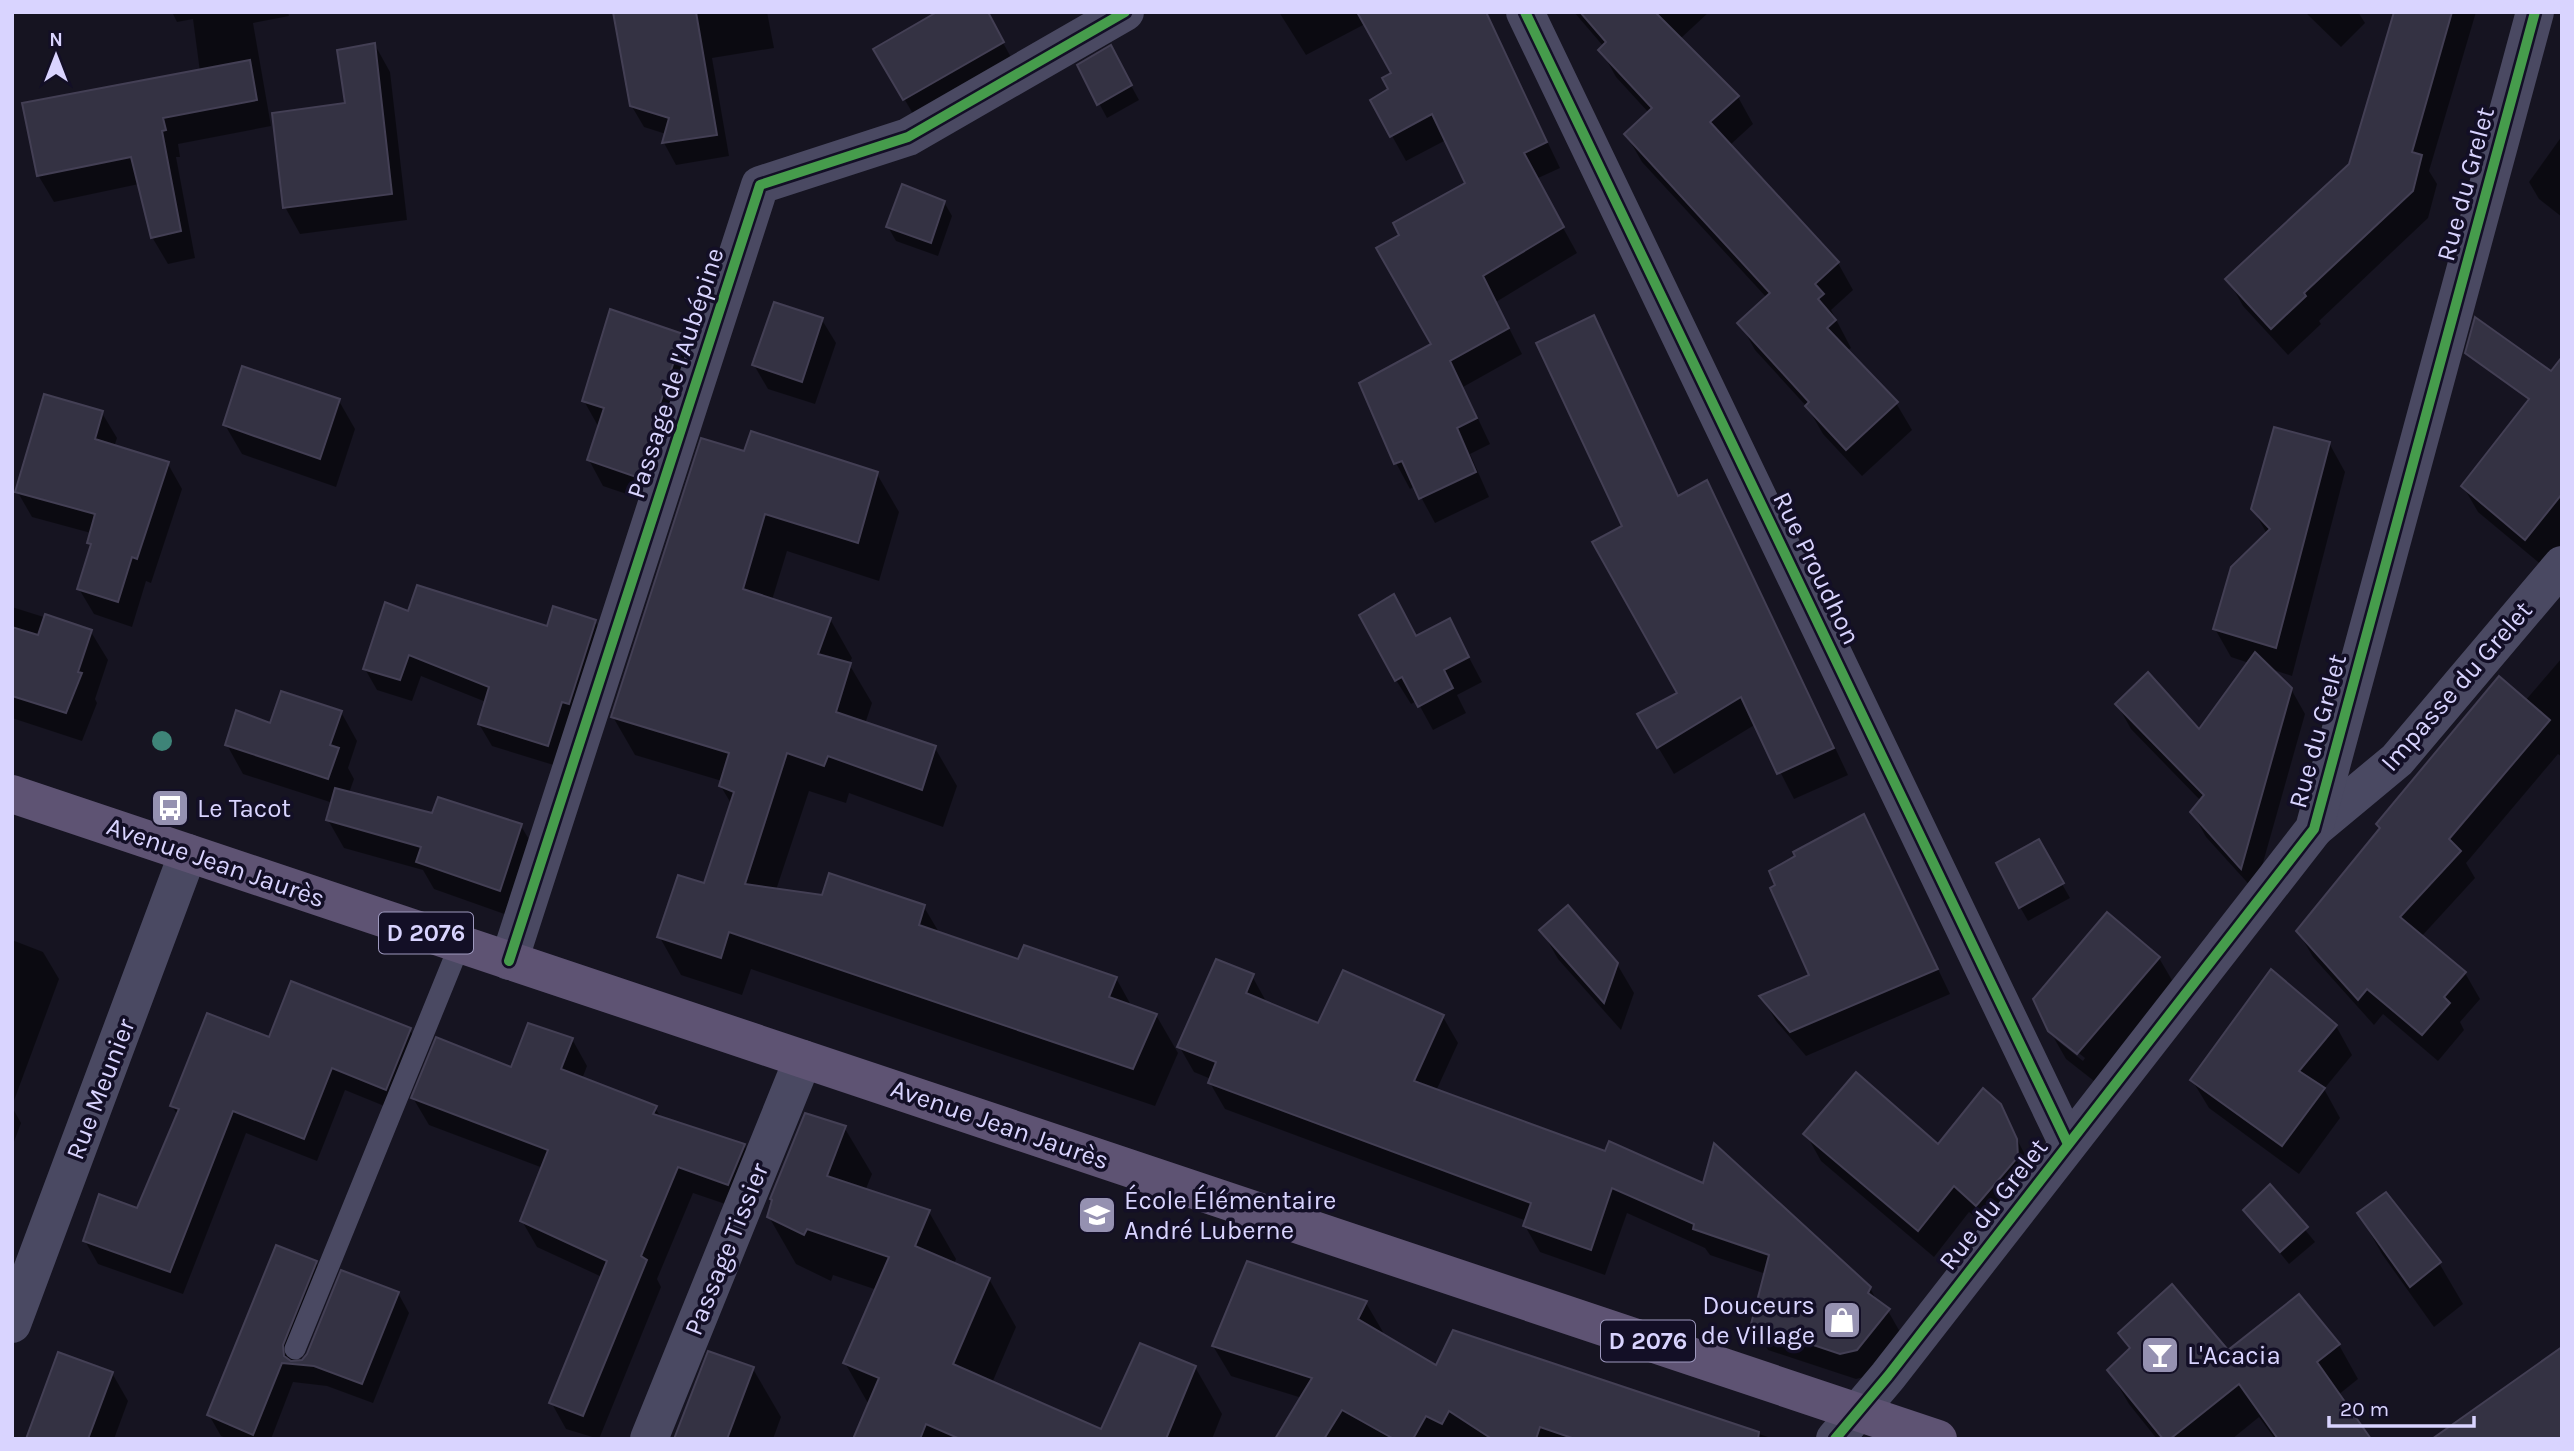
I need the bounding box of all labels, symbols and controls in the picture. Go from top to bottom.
north arrow [21,21,91,91]
text: N [49,29,63,51]
street label: Rue du Grelet [2430,103,2501,265]
street label: Passage de l'Aubépine [620,244,731,502]
street label: Rue Proudhon [1766,487,1867,650]
street label: Impasse du Grelet [2374,595,2539,778]
street label: Rue du Grelet [2282,650,2353,812]
bus stop icon: Le Tacot [149,787,191,829]
place label: Le Tacot [197,793,291,824]
street label: Avenue Jean Jaurès [103,811,329,914]
road number: D 2076 [379,912,473,953]
street label: Rue Meunier [59,1014,142,1164]
street label: Avenue Jean Jaurès [887,1073,1113,1176]
street label: Rue du Grelet [1932,1132,2055,1276]
street label: Passage Tissier [678,1158,775,1340]
place label: École Élémentaire André Luberne [1124,1184,1336,1246]
school or university icon: École Élémentaire André Luberne [1076,1194,1118,1236]
place label: Douceurs de Village [1701,1290,1815,1351]
shop icon: Douceurs de Village [1821,1299,1863,1341]
road number: D 2076 [1601,1321,1695,1362]
bar icon: L'Acacia [2139,1334,2181,1376]
place label: L'Acacia [2187,1340,2281,1371]
scale bar [2329,1384,2474,1428]
text: 20 m [2340,1397,2389,1421]

